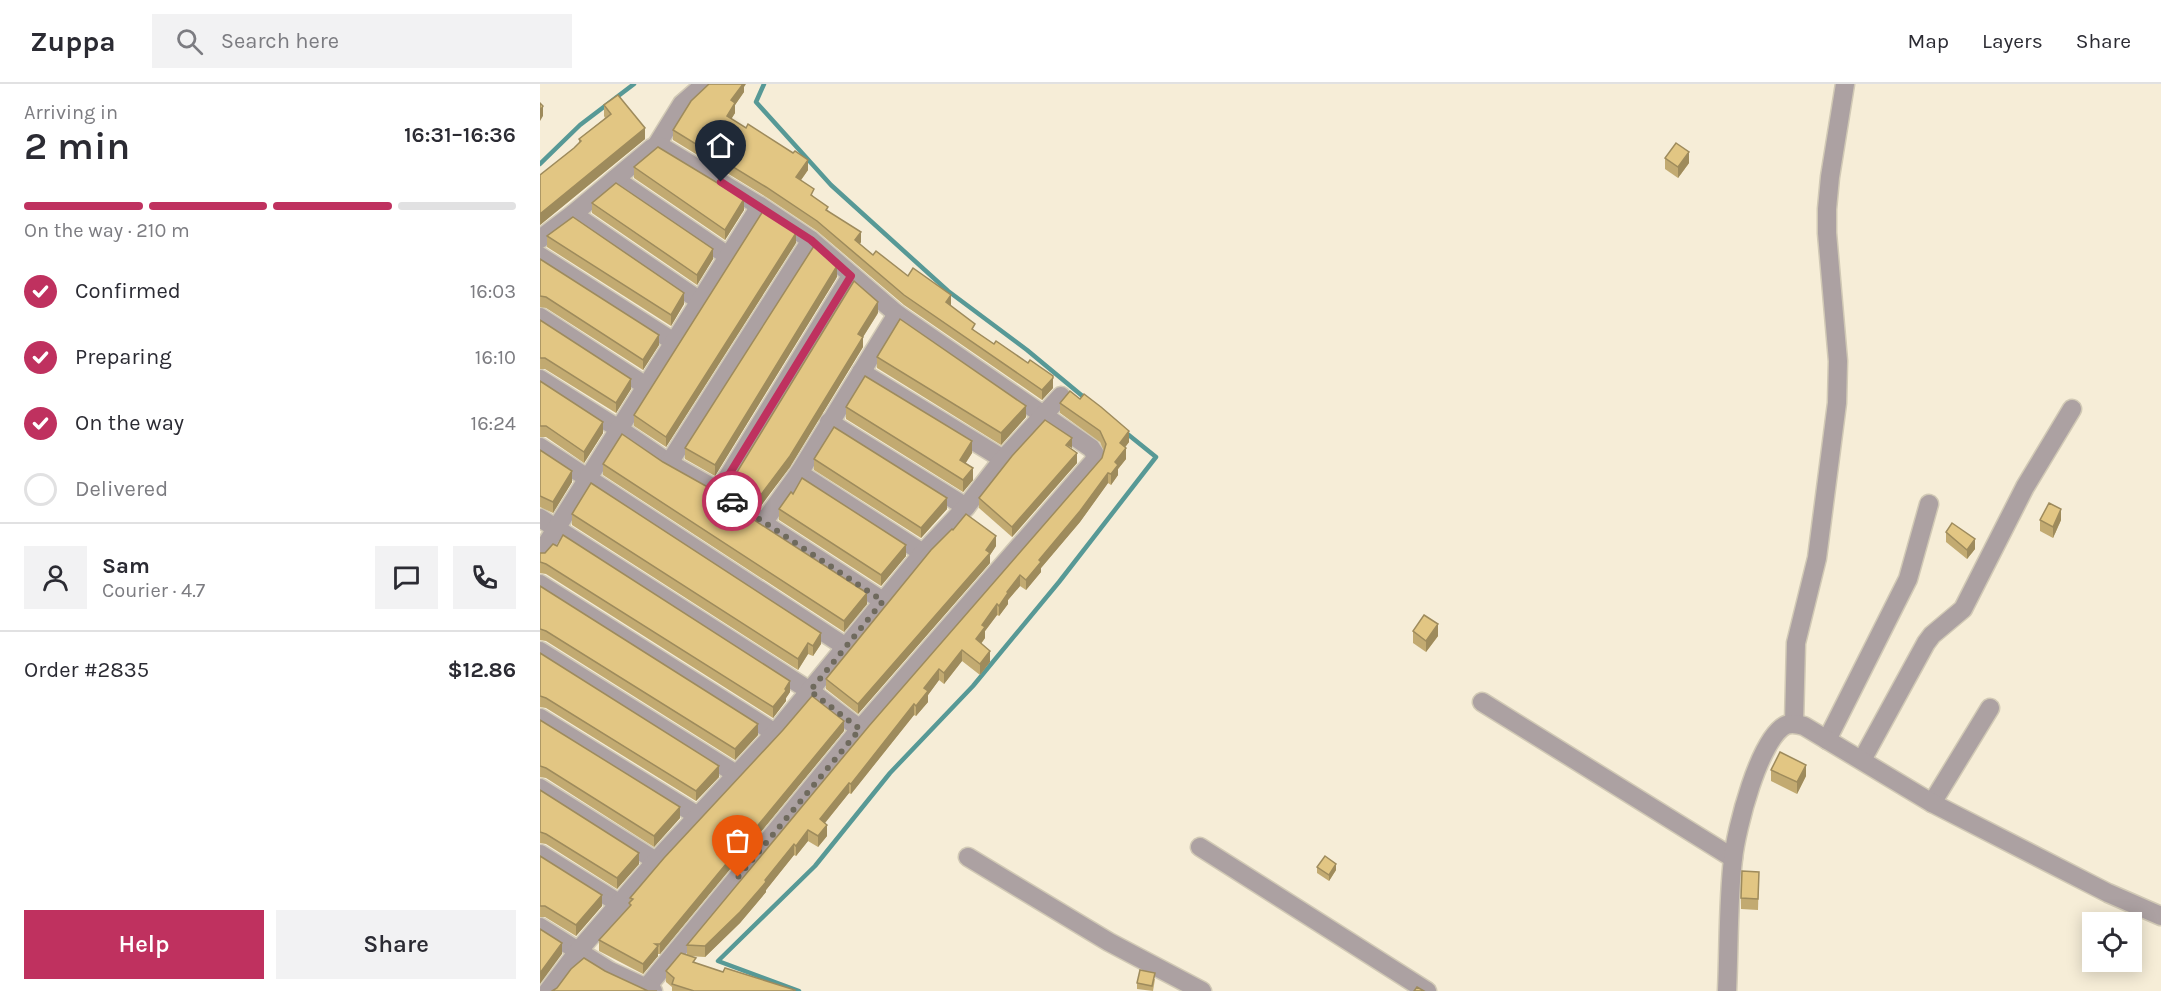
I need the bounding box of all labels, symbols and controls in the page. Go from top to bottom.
search box [152,14,572,68]
text: Zuppa [30,25,116,58]
icon: search [173,25,206,58]
text: Search here [221,28,339,54]
text: Map [1907,29,1949,53]
text: Layers [1982,29,2043,53]
text: Share [2076,29,2131,53]
text: Arriving in [24,101,118,124]
pin [695,120,746,182]
text: 16:31–16:36 [404,122,516,148]
text: 2 min [24,123,130,169]
icon: home [704,129,737,162]
text: On the way · 210 m [24,219,190,242]
icon: check [24,275,57,308]
text: Confirmed [75,278,181,304]
text: 16:03 [470,280,516,303]
icon: check [24,341,57,374]
text: Preparing [75,344,172,370]
text: 16:10 [475,346,516,369]
icon: check [24,407,57,440]
text: On the way [75,410,184,436]
text: 16:24 [471,412,516,435]
courier [702,471,762,531]
text: Delivered [75,476,168,502]
icon: car [716,485,749,518]
button: person [24,546,87,609]
button: chat [375,546,438,609]
button: phone [453,546,516,609]
text: Sam [102,553,150,579]
text: Courier · 4.7 [102,579,205,602]
text: Order #2835 [24,657,149,683]
text: $12.86 [447,657,516,683]
pin [712,815,763,877]
icon: bag [721,824,754,857]
button: Help [24,910,264,979]
button: Share [276,910,516,979]
map controls [2082,912,2142,972]
button: locate [2082,912,2142,972]

